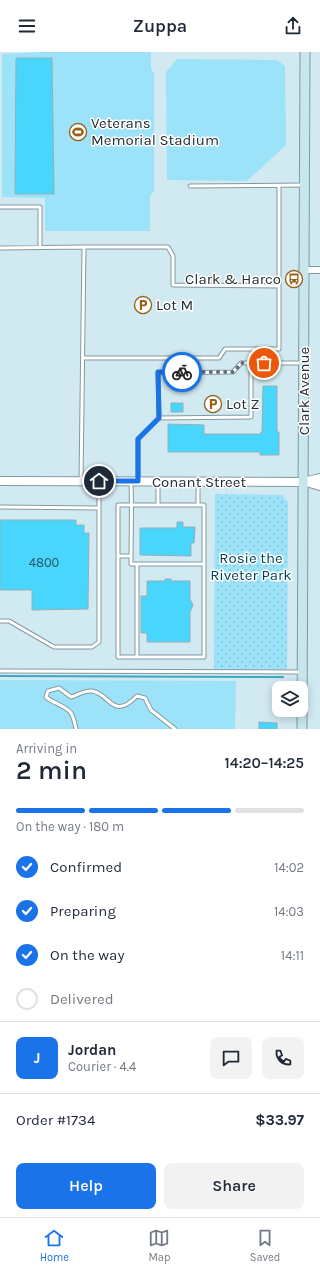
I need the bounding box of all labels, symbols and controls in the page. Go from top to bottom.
icon: menu [16,15,38,37]
text: Zuppa [133,15,187,37]
icon: share [282,15,304,37]
place label: Veterans Memorial Stadium [91,114,219,149]
sports icon: Veterans Memorial Stadium [68,122,88,142]
bus stop icon: Clark & Harco [284,269,304,289]
place label: Clark & Harco [185,270,281,288]
parking icon: Lot M [133,295,153,315]
place label: Lot M [156,296,193,314]
pin [247,346,281,380]
street label: Clark Avenue [295,347,313,435]
courier [162,352,202,392]
icon: bag [253,352,275,374]
icon: bike [171,361,193,383]
parking icon: Lot Z [203,394,223,414]
place label: Lot Z [226,395,259,413]
pin [82,464,116,498]
icon: home [88,470,110,492]
street label: Conant Street [152,473,246,491]
park label: Rosie the Riveter Park [210,549,292,584]
house number: 4800 [29,555,60,570]
map controls [272,681,308,717]
button: layers [272,681,308,717]
text: Arriving in [16,741,77,756]
text: 14:20–14:25 [225,754,304,772]
text: 2 min [16,755,87,786]
text: On the way · 180 m [16,819,124,834]
icon: check [16,856,38,878]
text: Confirmed [50,858,122,876]
text: 14:02 [274,860,304,875]
icon: check [16,900,38,922]
text: Preparing [50,902,116,920]
text: 14:03 [274,904,304,919]
icon: check [16,944,38,966]
text: On the way [50,946,124,964]
text: 14:11 [281,948,304,963]
text: Delivered [50,990,114,1008]
button: chat [210,1037,252,1079]
button: phone [262,1037,304,1079]
text: Jordan [68,1041,116,1059]
text: J [34,1049,40,1067]
text: Courier · 4.4 [68,1059,136,1074]
text: Order #1734 [16,1111,95,1129]
text: $33.97 [255,1111,304,1129]
button: Help [16,1163,156,1209]
button: Share [164,1163,304,1209]
tab: Home [40,1227,69,1264]
tab: Map [148,1227,170,1264]
tab: Saved [250,1227,280,1264]

